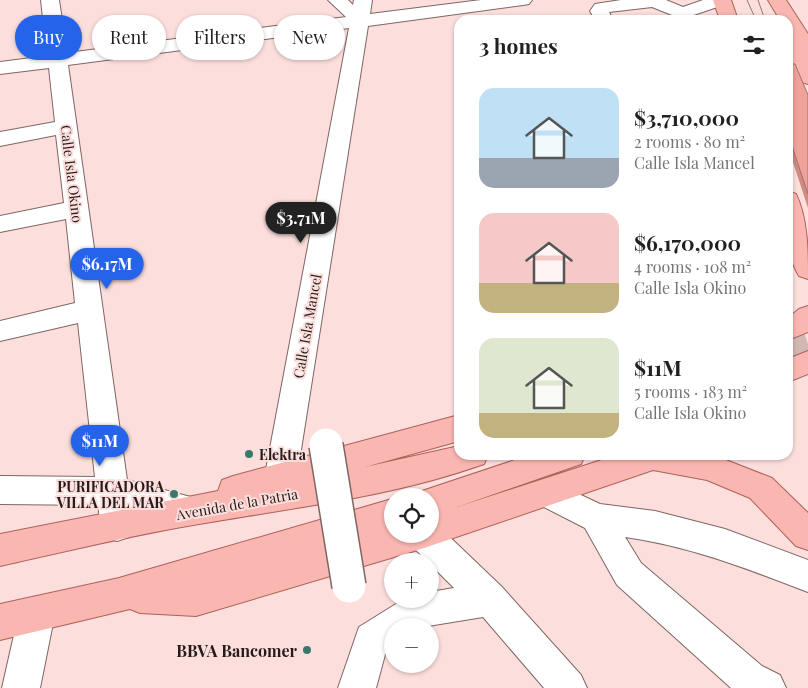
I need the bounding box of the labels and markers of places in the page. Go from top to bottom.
pin: $3.71M [260,202,342,244]
pin: $6.17M [66,248,148,290]
pin: $11M [70,424,130,467]
place label: Elektra [259,445,307,464]
marker: Elektra [243,448,255,460]
place label: PURIFICADORA VILLA DEL MAR [56,477,165,512]
marker: PURIFICADORA VILLA DEL MAR [168,488,180,500]
place label: BBVA Bancomer [176,640,298,661]
marker: BBVA Bancomer [301,644,313,656]

